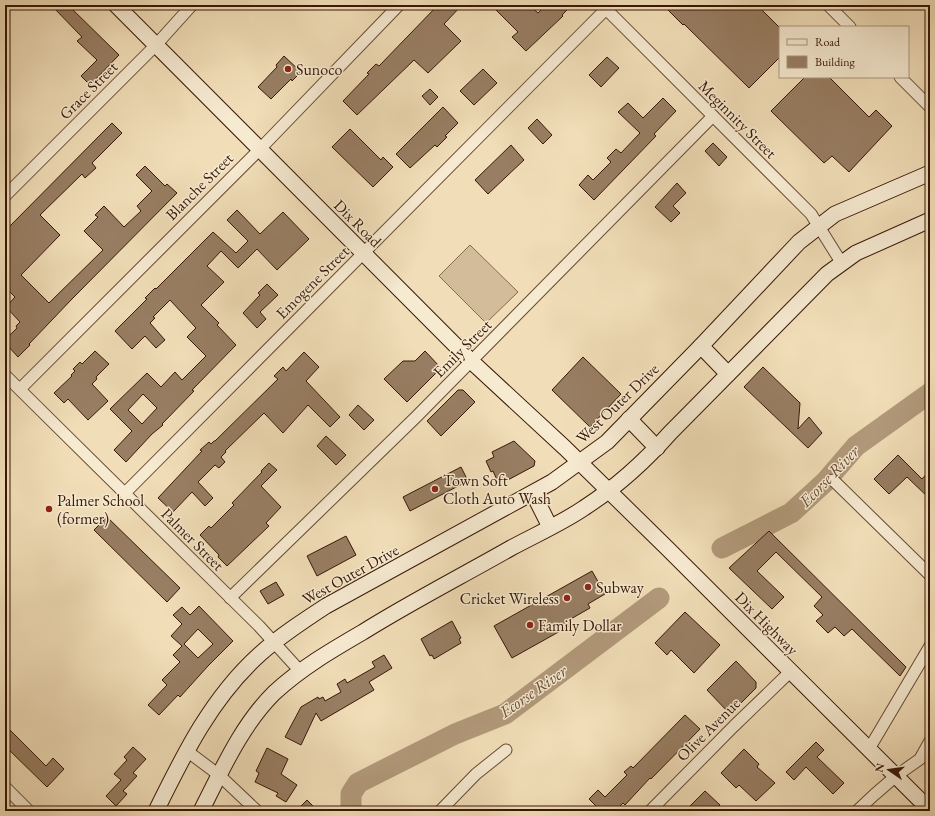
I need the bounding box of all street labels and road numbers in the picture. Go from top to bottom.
street label: Grace Street [55,57,122,124]
street label: Meginnity Street [694,76,781,163]
street label: Blanche Street [161,148,238,225]
street label: Dix Road [329,195,387,252]
street label: Emogene Street [271,241,354,324]
street label: Emily Street [429,315,496,382]
street label: West Outer Drive [571,359,663,448]
street label: Palmer Street [157,503,229,575]
street label: West Outer Drive [298,539,402,610]
street label: Dix Highway [730,587,804,660]
street label: Olive Avenue [672,693,745,766]

